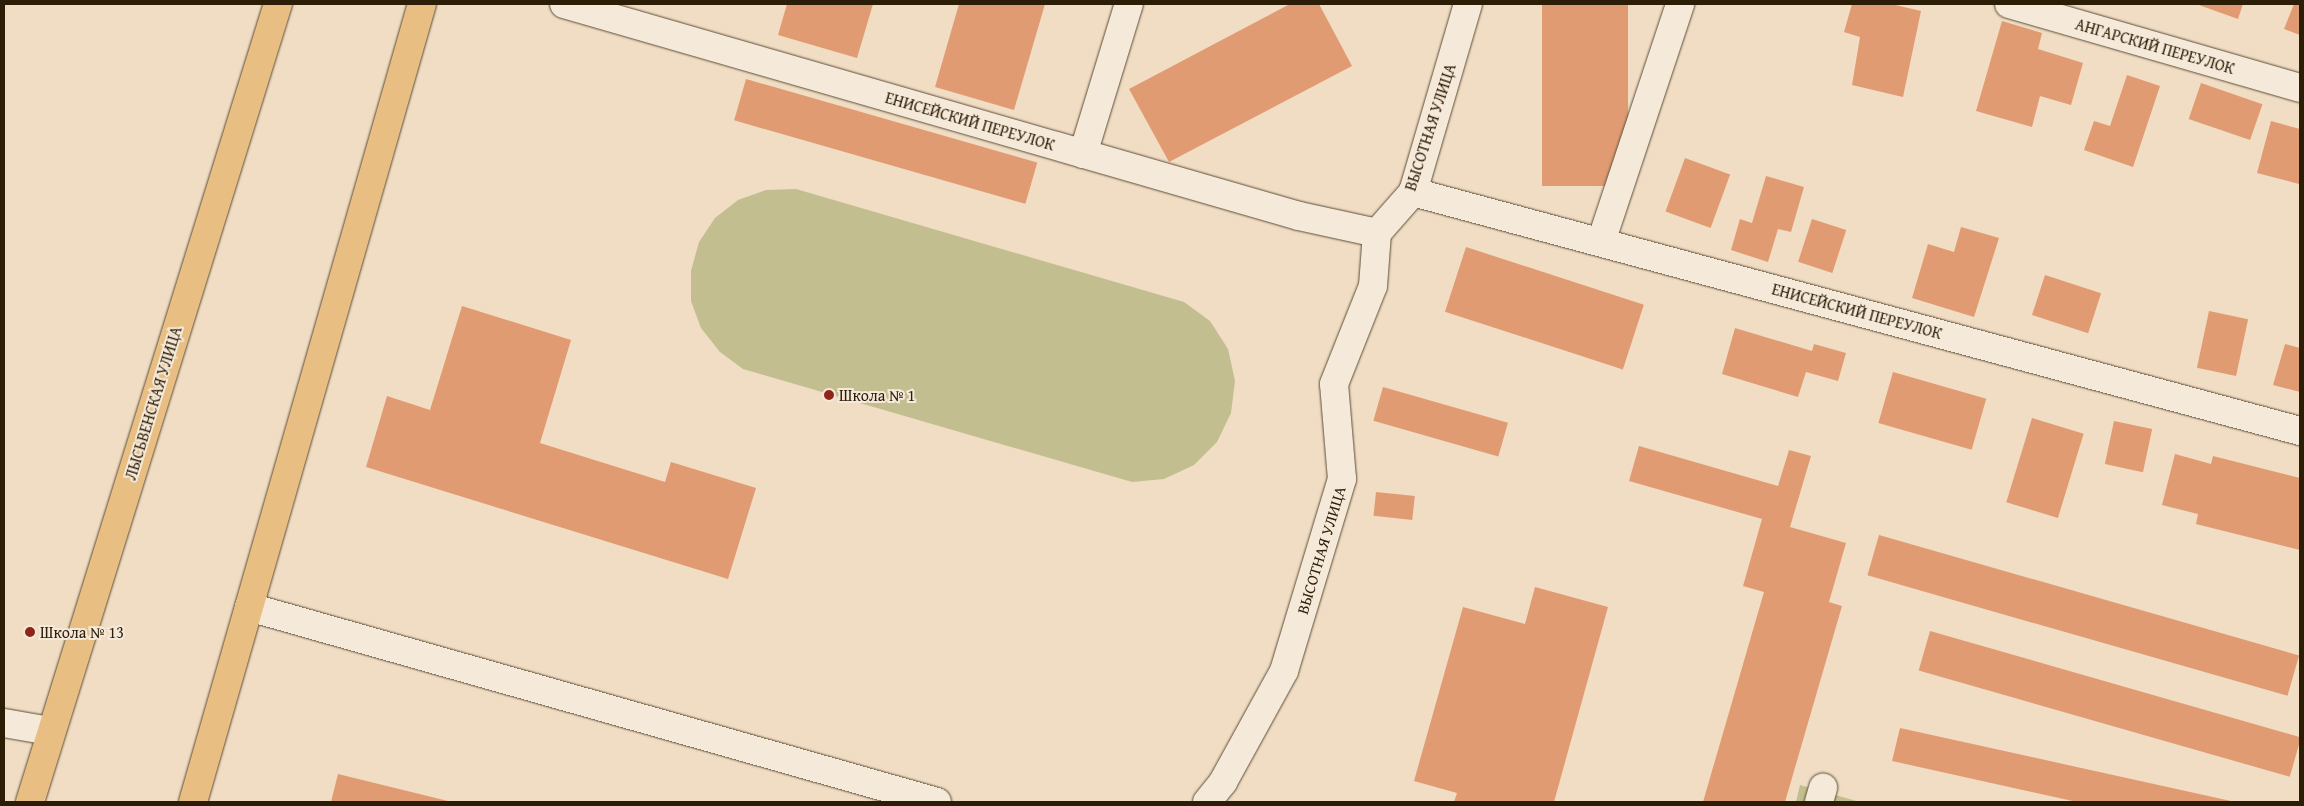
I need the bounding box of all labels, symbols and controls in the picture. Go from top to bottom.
street label: АНГАРСКИЙ ПЕРЕУЛОК [2073,14,2237,78]
street label: ВЫСОТНАЯ УЛИЦА [1400,61,1460,193]
street label: ЕНИСЕЙСКИЙ ПЕРЕУЛОК [883,88,1057,154]
street label: ЕНИСЕЙСКИЙ ПЕРЕУЛОК [1770,279,1944,343]
street label: ЛЫСЬВЕНСКАЯ УЛИЦА [120,324,186,482]
place label: Школа № 1 [839,385,915,405]
marker: Школа № 1 [823,389,835,401]
street label: ВЫСОТНАЯ УЛИЦА [1292,484,1350,616]
place label: Школа № 13 [40,622,124,642]
marker: Школа № 13 [24,626,36,638]

